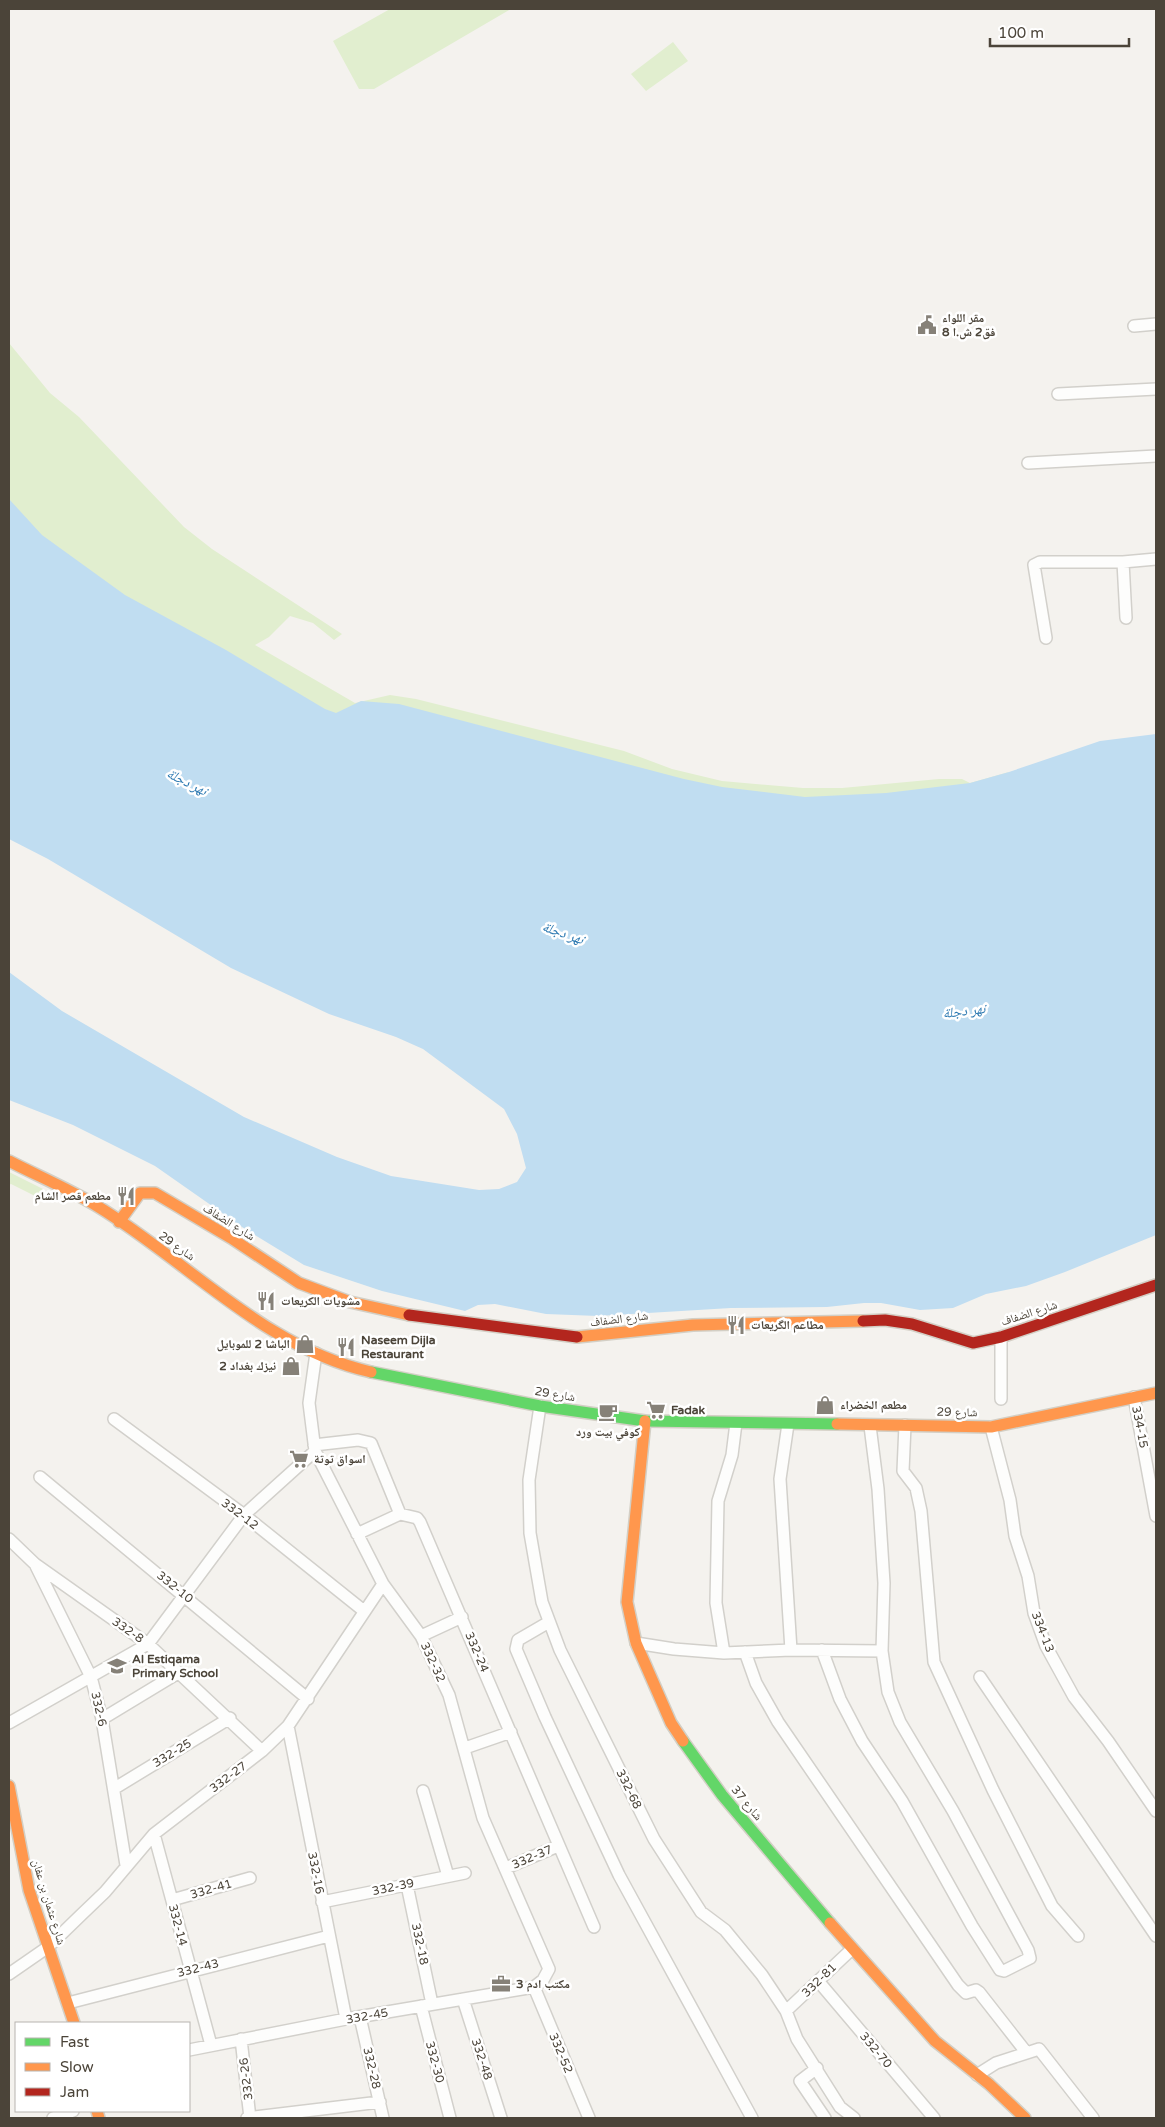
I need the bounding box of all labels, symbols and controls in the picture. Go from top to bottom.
scale bar [990,15,1129,47]
text: 100 m [998,24,1044,42]
place label: مقر اللواء 8 فق2 ش.ا [942,311,995,340]
public building icon: مقر اللواء 8 فق2 ش.ا [916,314,938,336]
water label: نهر دجلة [164,765,212,800]
water label: نهر دجلة [540,918,588,949]
water label: نهر دجلة [942,1000,988,1022]
restaurant icon: مطعم قصر الشام [115,1185,137,1207]
place label: مطعم قصر الشام [35,1189,111,1204]
street label: شارع الضفاف [200,1201,258,1244]
street label: شارع 29 [156,1229,198,1264]
restaurant icon: مشويات الكريعات [255,1290,277,1312]
place label: مشويات الكريعات [281,1294,361,1308]
street label: شارع الضفاف [999,1297,1059,1330]
street label: شارع الضفاف [589,1308,649,1331]
restaurant icon: مطاعم الگريعات [725,1314,747,1336]
place label: مطاعم الگريعات [751,1318,824,1333]
shop icon: الباشا 2 للموبايل [294,1333,316,1355]
place label: Naseem Dijla Restaurant [361,1333,436,1361]
restaurant icon: Naseem Dijla Restaurant [335,1336,357,1358]
place label: الباشا 2 للموبايل [217,1337,290,1352]
shop icon: نيزك بغداد 2 [280,1355,302,1377]
place label: نيزك بغداد 2 [219,1359,276,1373]
street label: شارع 29 [533,1384,576,1405]
shop icon: مطعم الخضراء [814,1394,836,1416]
place label: مطعم الخضراء [840,1398,907,1413]
supermarket icon: Fadak [645,1399,667,1421]
cafe icon: كوفي بيت ورد [597,1401,619,1423]
place label: Fadak [671,1403,705,1417]
street label: شارع 29 [936,1405,978,1420]
street label: 334-15 [1129,1405,1151,1449]
place label: كوفي بيت ورد [576,1425,641,1442]
supermarket icon: اسواق توتة [288,1448,310,1470]
place label: اسواق توتة [314,1452,366,1467]
street label: 332-12 [219,1496,261,1532]
street label: 332-10 [154,1568,196,1606]
street label: 334-13 [1029,1610,1057,1654]
street label: 332-8 [110,1614,146,1646]
street label: 332-24 [462,1630,492,1675]
street label: 332-32 [418,1640,448,1684]
place label: Al Estiqama Primary School [132,1652,218,1681]
school or university icon: Al Estiqama Primary School [106,1655,128,1677]
street label: 332-6 [88,1690,110,1728]
street label: 332-25 [150,1736,194,1770]
street label: 332-27 [207,1759,249,1795]
street label: 332-68 [613,1767,645,1811]
street label: شارع 37 [728,1783,766,1824]
street label: 332-37 [510,1842,554,1872]
street label: 332-16 [305,1851,327,1895]
street label: شارع عثمان بن عفان [28,1858,69,1947]
street label: 332-41 [189,1876,233,1902]
street label: 332-39 [371,1876,415,1898]
street label: 332-14 [166,1903,190,1948]
street label: 332-18 [409,1922,431,1966]
street label: 332-43 [176,1956,220,1980]
street label: 332-81 [799,1960,839,2000]
office icon: مكتب ادم 3 [490,1973,512,1995]
place label: مكتب ادم 3 [516,1977,570,1992]
street label: 332-45 [345,2005,389,2027]
legend [15,2022,190,2112]
street label: 332-70 [857,2029,895,2071]
street label: 332-52 [546,2031,576,2075]
text: Fast [60,2033,90,2051]
street label: 332-48 [469,2037,495,2081]
street label: 332-30 [423,2040,447,2085]
street label: 332-28 [360,2046,384,2090]
street label: 332-26 [236,2057,256,2101]
text: Slow [60,2058,94,2076]
text: Jam [60,2083,89,2101]

